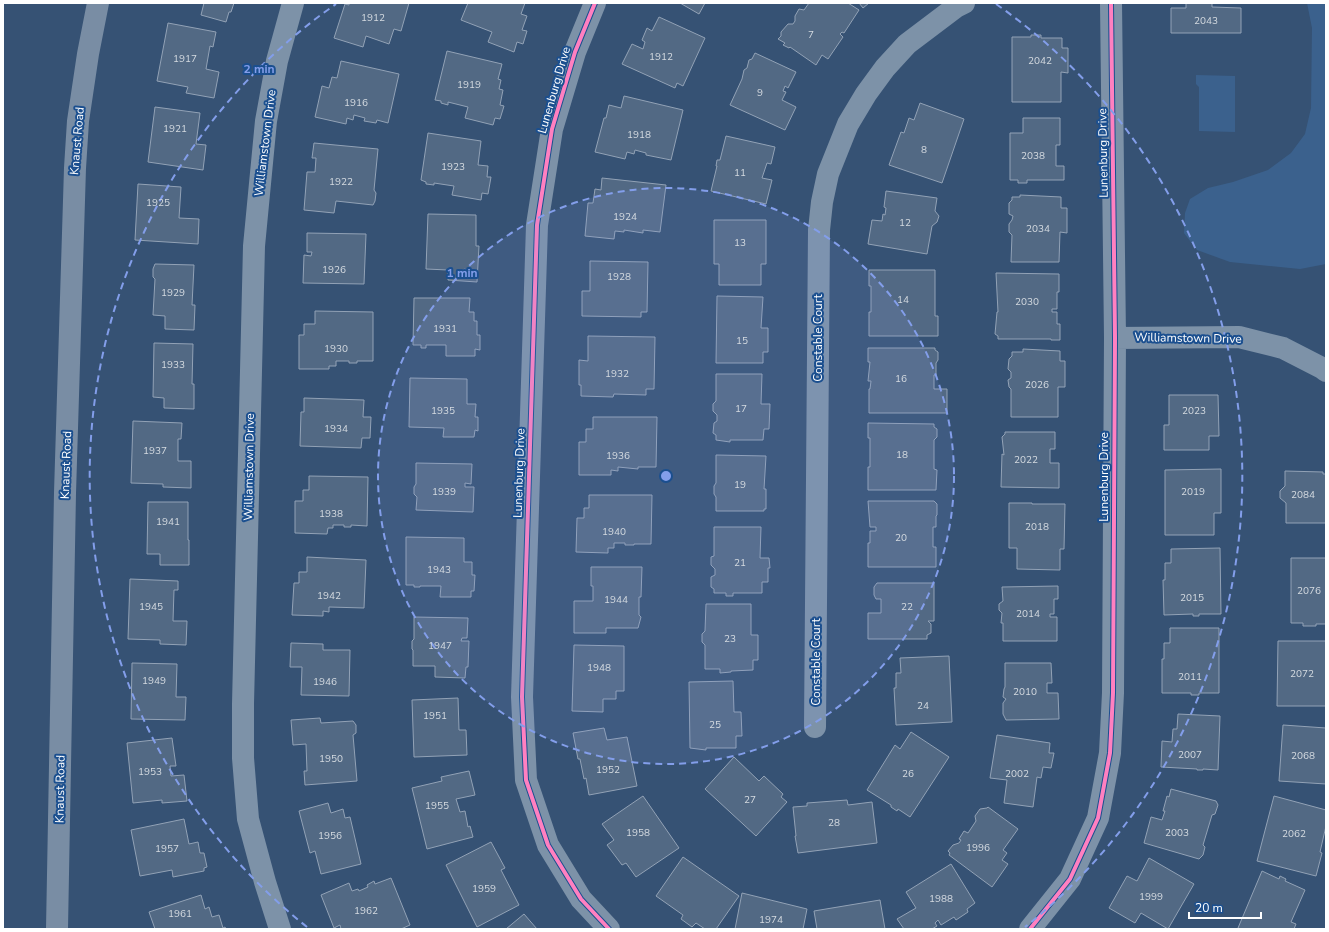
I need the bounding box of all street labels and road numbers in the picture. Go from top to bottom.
street label: Lunenburg Drive [534,45,574,135]
street label: Williamstown Drive [251,89,279,197]
street label: Knaust Road [66,106,88,176]
street label: Lunenburg Drive [1094,108,1112,198]
street label: Constable Court [810,294,826,382]
street label: Williamstown Drive [1134,329,1242,347]
street label: Williamstown Drive [240,413,258,521]
street label: Lunenburg Drive [509,428,529,518]
street label: Knaust Road [57,431,75,499]
street label: Lunenburg Drive [1096,432,1112,522]
street label: Constable Court [808,618,824,706]
street label: Knaust Road [51,755,69,823]

